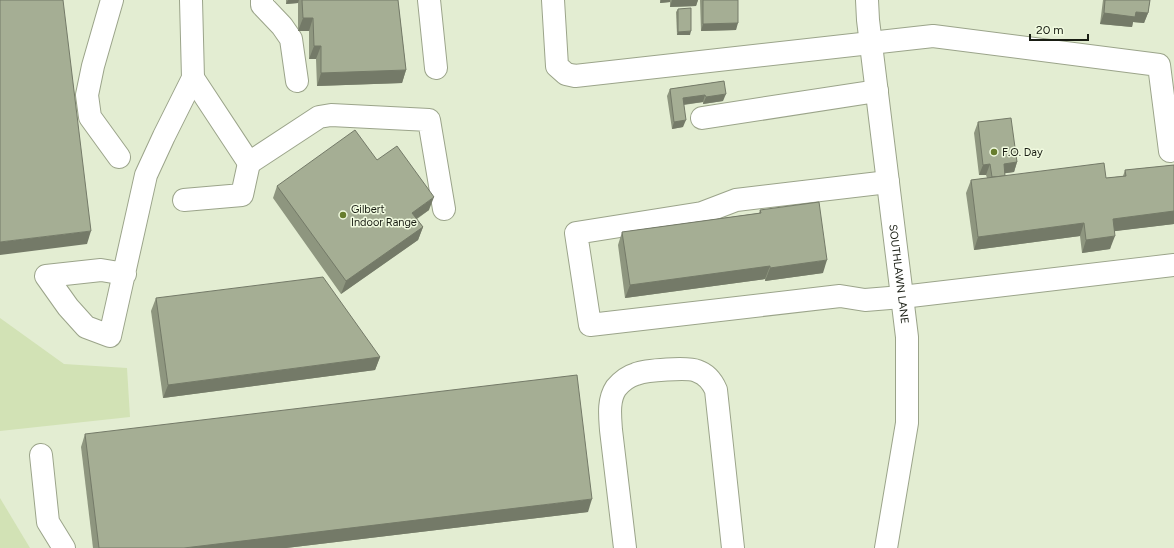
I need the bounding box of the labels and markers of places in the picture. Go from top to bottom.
place label: F.O. Day [1002,146,1043,159]
marker: F.O. Day [989,147,999,157]
place label: Gilbert Indoor Range [351,203,417,229]
marker: Gilbert Indoor Range [338,210,348,220]

